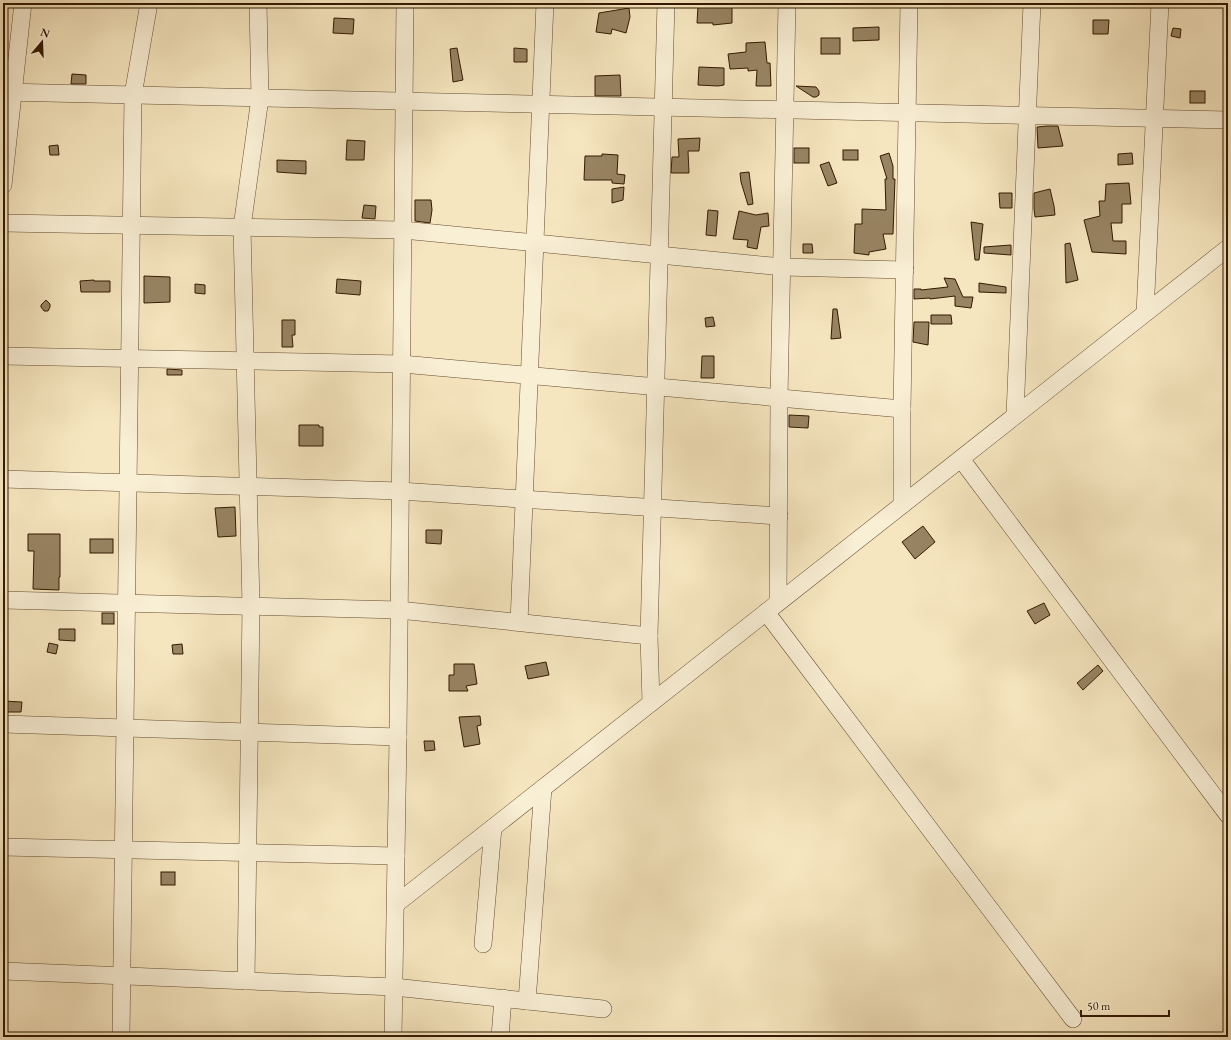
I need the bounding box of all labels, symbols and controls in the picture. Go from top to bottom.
north arrow [22,22,62,62]
text: N [39,24,52,41]
scale bar [1081,992,1169,1018]
text: 50 m [1087,998,1111,1014]

